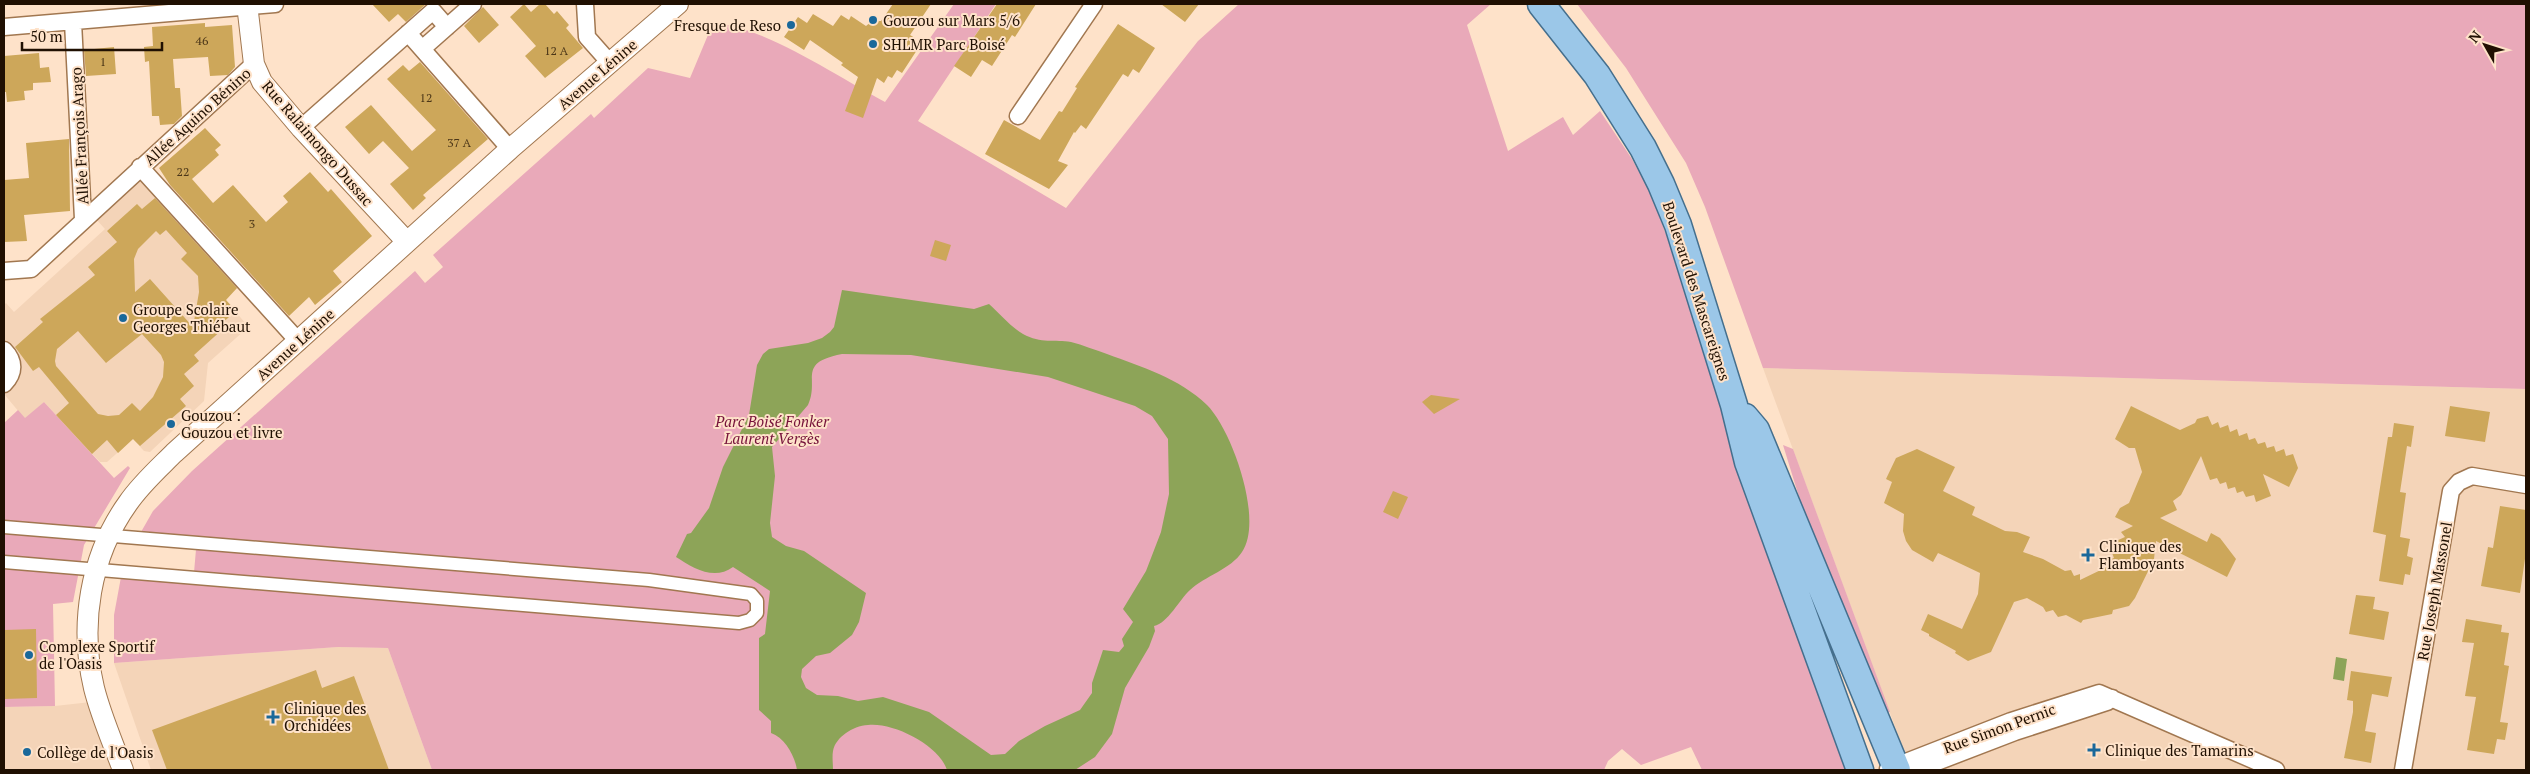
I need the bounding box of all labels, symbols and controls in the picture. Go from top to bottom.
place label: Gouzou sur Mars 5/6 [883,10,1020,30]
marker: Gouzou sur Mars 5/6 [867,14,879,26]
place label: Fresque de Reso [674,15,781,35]
marker: Fresque de Reso [785,19,797,31]
scale bar [22,20,162,52]
north arrow [2460,20,2510,70]
text: 50 m [30,26,63,46]
text: N [2464,26,2485,47]
house number: 46 [196,33,209,48]
street label: Avenue Lénine [553,34,641,114]
place label: SHLMR Parc Boisé [883,34,1005,54]
marker: SHLMR Parc Boisé [867,38,879,50]
house number: 12 A [544,43,569,58]
house number: 1 [100,54,106,69]
street label: Allée Aquino Bénino [139,63,255,169]
street label: Allée François Arago [65,67,93,205]
street label: Rue Ralaimongo Dussac [258,76,378,210]
house number: 12 [420,90,432,105]
house number: 37 A [447,135,472,150]
house number: 22 [177,164,189,179]
street label: Boulevard des Mascareignes [1659,199,1735,383]
house number: 3 [249,216,255,231]
place label: Groupe Scolaire Georges Thiébaut [133,299,251,336]
street label: Avenue Lénine [252,304,338,384]
marker: Groupe Scolaire Georges Thiébaut [117,312,129,324]
place label: Gouzou : Gouzou et livre [181,405,283,442]
park label: Parc Boisé Fonker Laurent Vergès [714,411,830,448]
marker: Gouzou : Gouzou et livre [165,418,177,430]
street label: Rue Joseph Massonel [2412,520,2456,662]
place label: Clinique des Flamboyants [2099,536,2185,573]
marker: Clinique des Flamboyants [2081,548,2095,562]
place label: Complexe Sportif de l'Oasis [39,636,155,673]
marker: Complexe Sportif de l'Oasis [23,649,35,661]
place label: Clinique des Orchidées [284,698,367,735]
street label: Rue Simon Pernic [1940,698,2058,758]
marker: Clinique des Orchidées [266,710,280,724]
place label: Clinique des Tamarins [2105,740,2254,760]
place label: Collège de l'Oasis [37,742,153,762]
marker: Clinique des Tamarins [2087,743,2101,757]
marker: Collège de l'Oasis [21,746,33,758]

